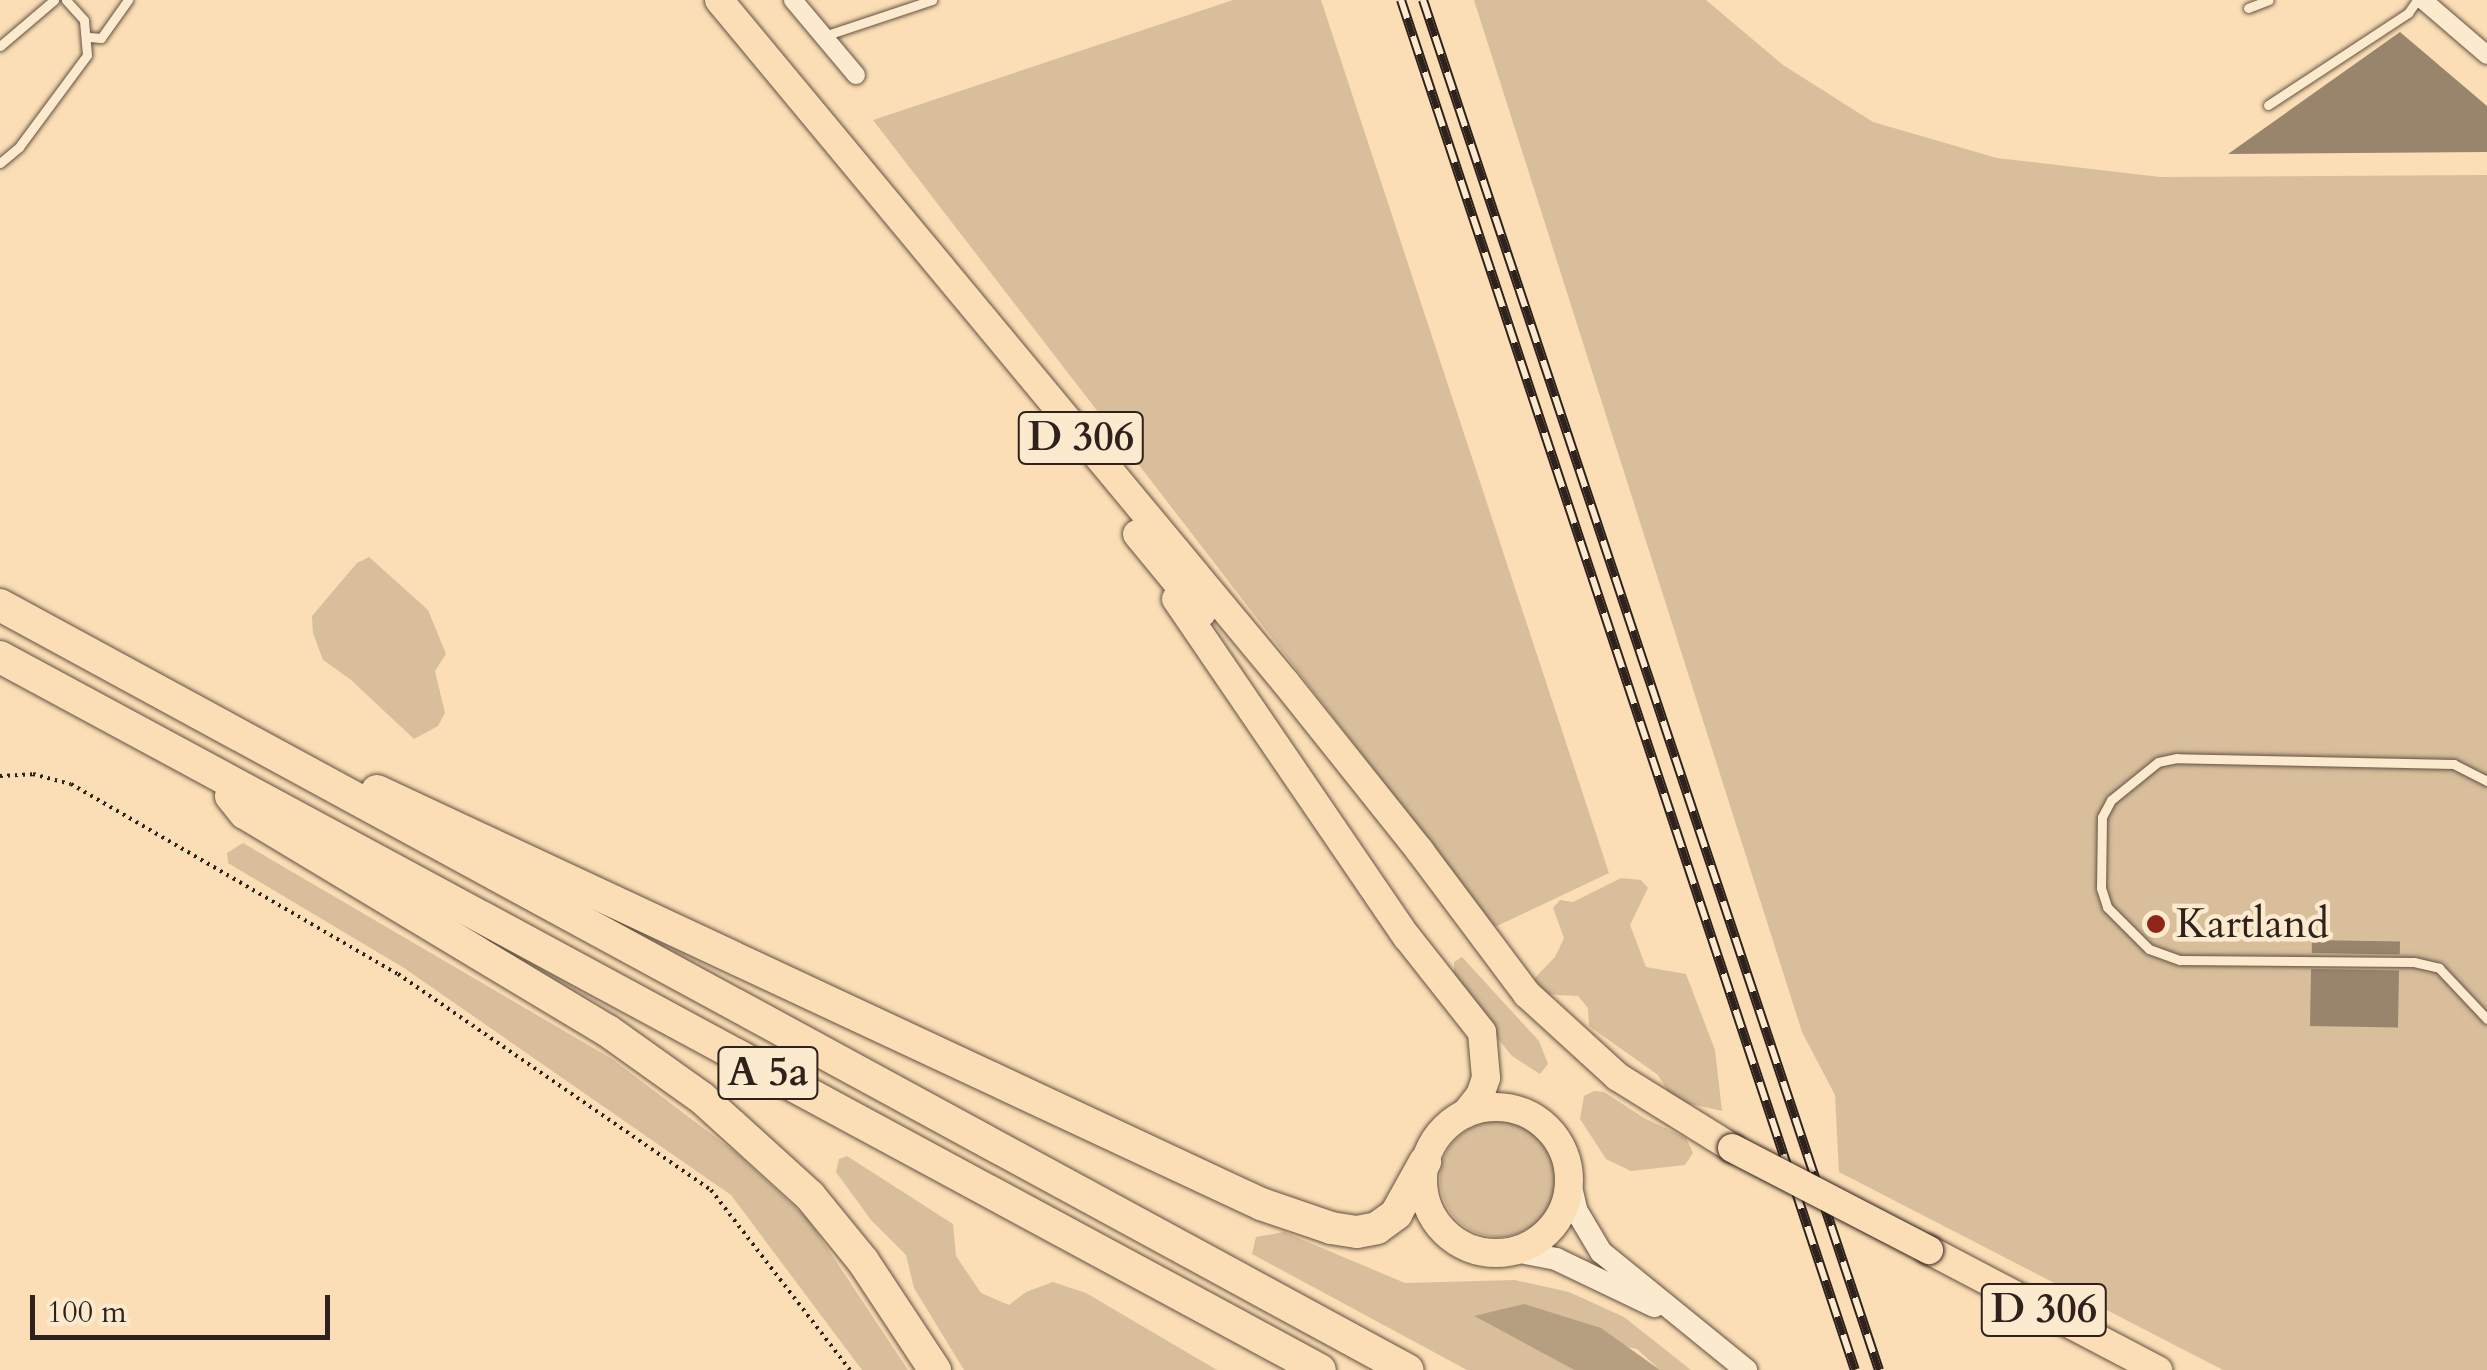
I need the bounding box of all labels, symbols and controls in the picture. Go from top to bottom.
road number: D 306 [1016,403,1146,473]
place label: Kartland [2176,899,2329,949]
marker: Kartland [2145,913,2167,935]
road number: A 5a [716,1038,820,1108]
scale bar [35,1275,335,1337]
road number: D 306 [1979,1275,2109,1345]
text: 100 m [47,1292,127,1333]

